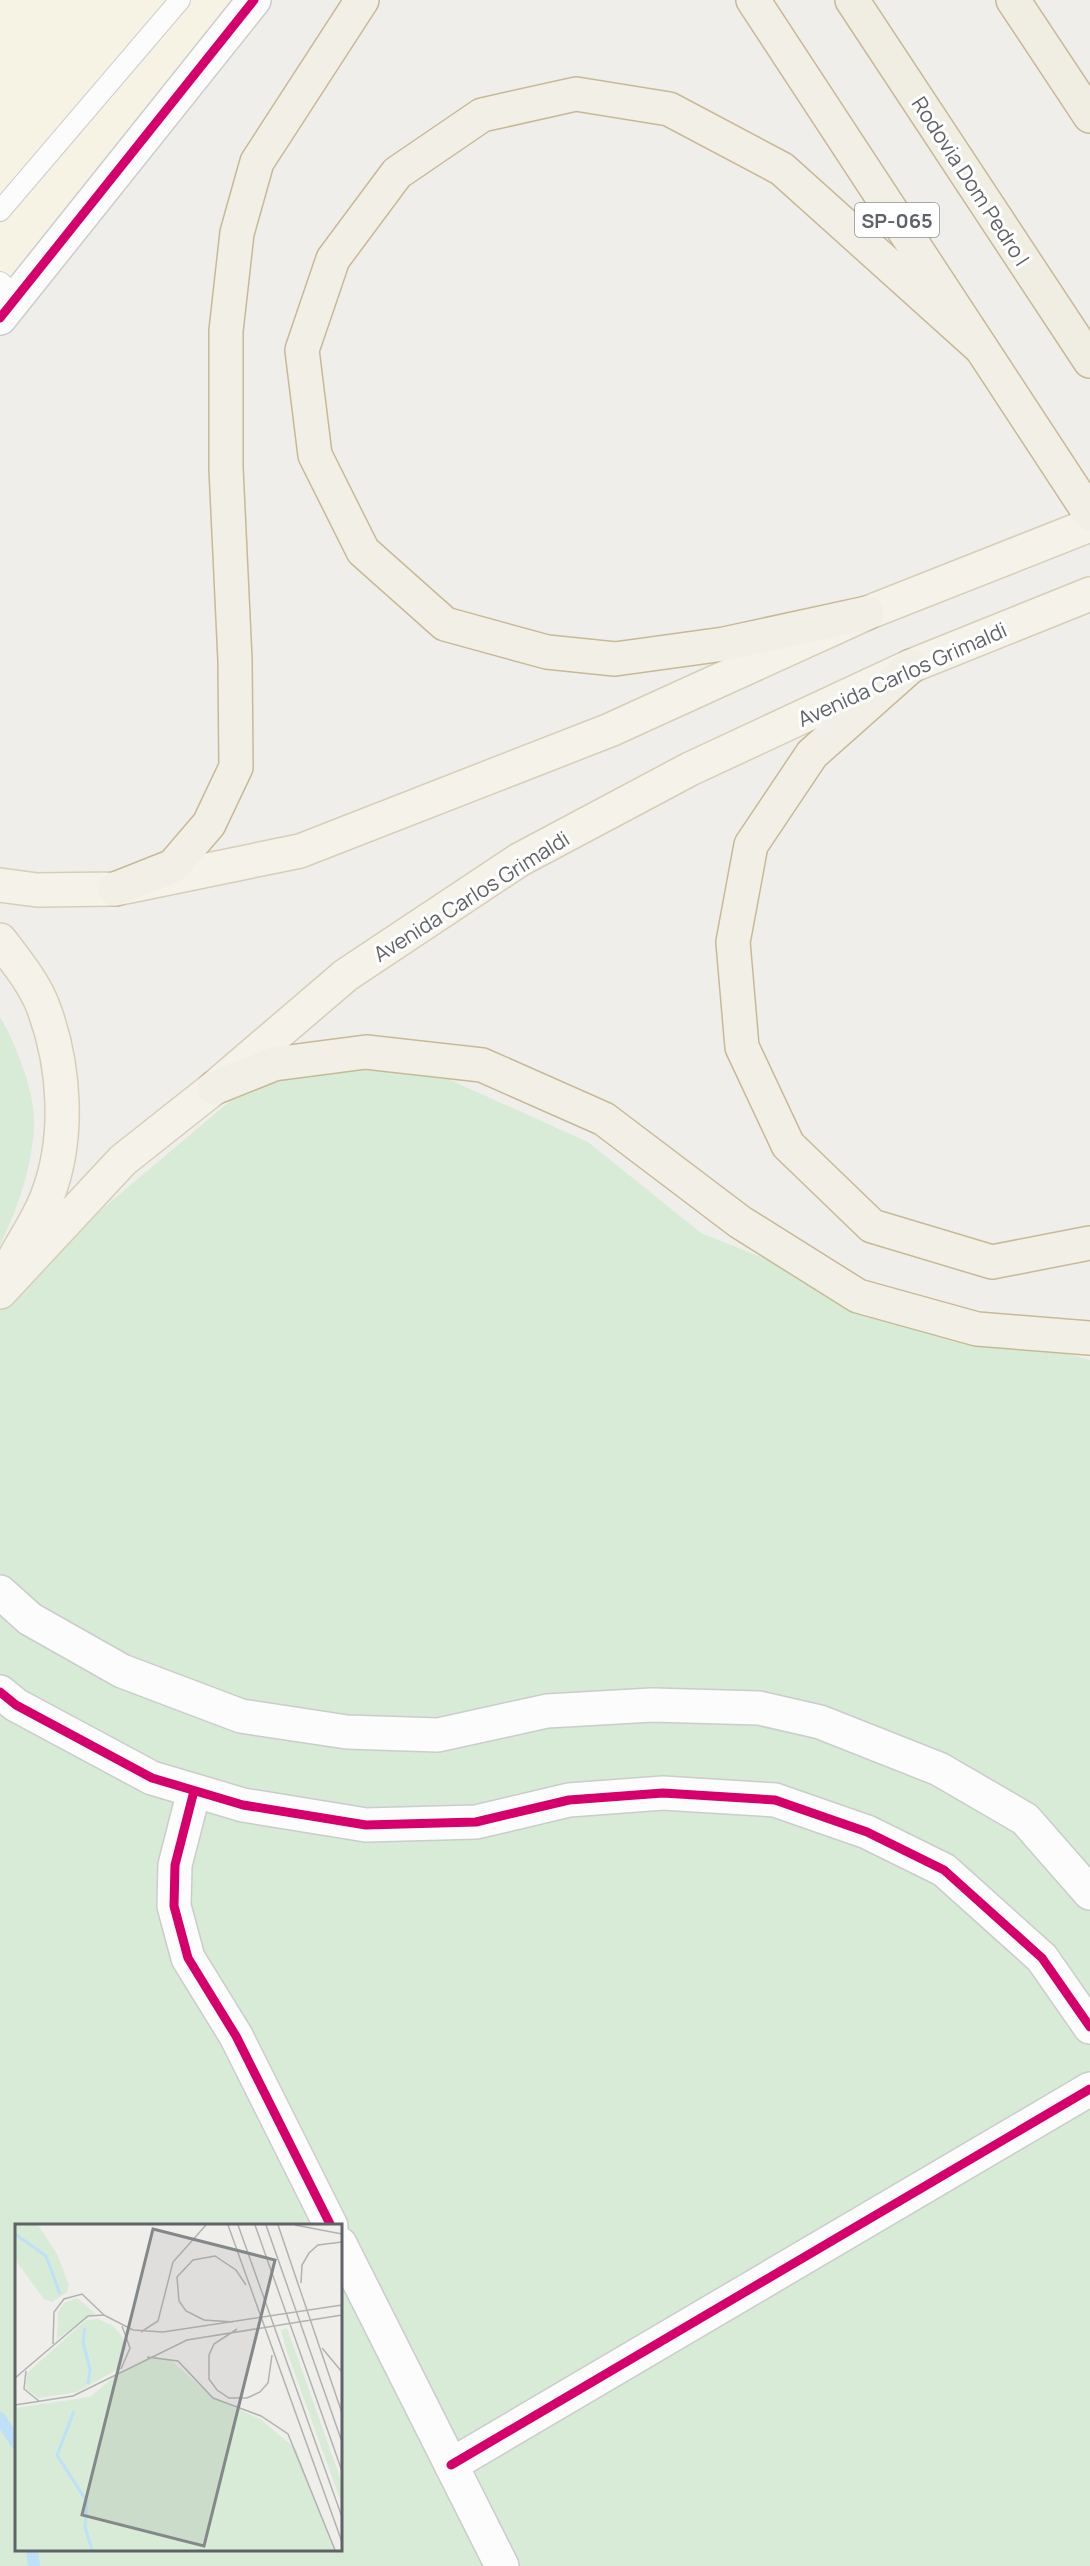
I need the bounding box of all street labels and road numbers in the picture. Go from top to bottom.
street label: Rodovia Dom Pedro I [906,91,1036,271]
road number: SP-065 [855,203,939,237]
street label: Avenida Carlos Grimaldi [793,615,1011,733]
street label: Avenida Carlos Grimaldi [368,824,574,968]

